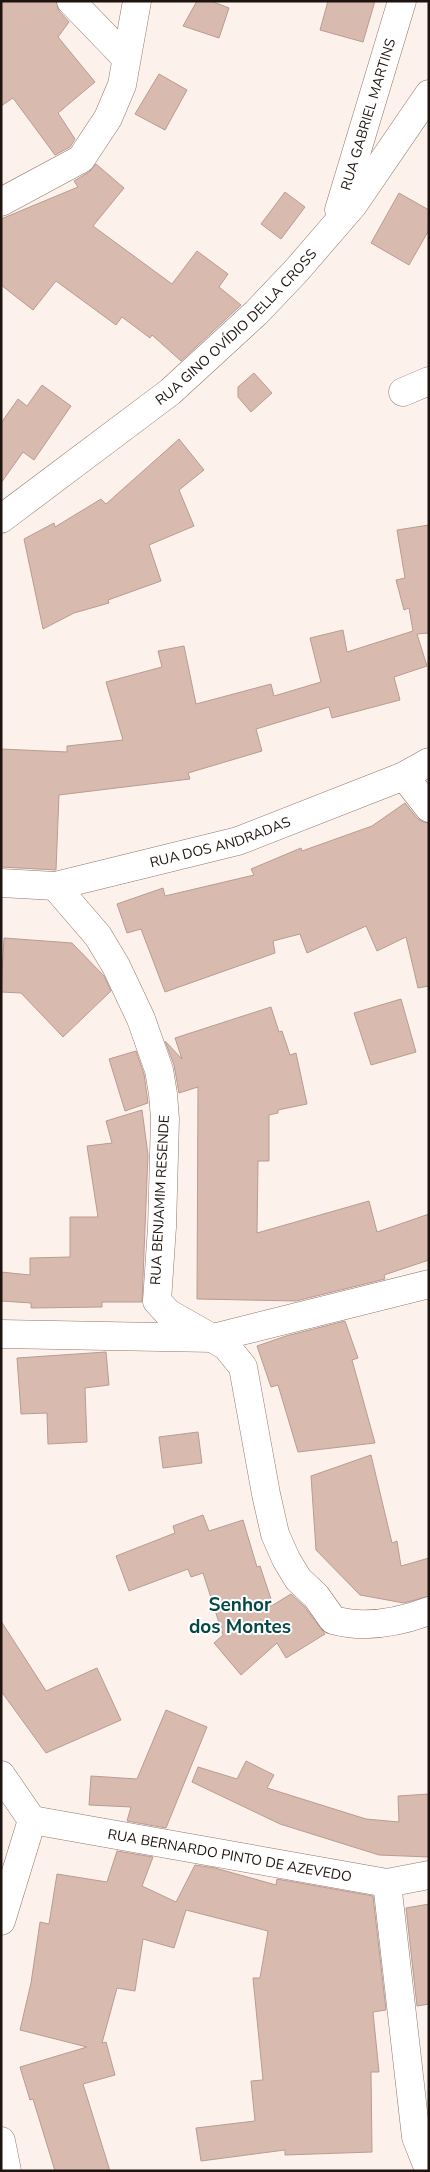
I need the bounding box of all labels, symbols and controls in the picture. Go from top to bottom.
street label: RUA GABRIEL MARTINS [336,36,400,193]
street label: RUA GINO OVÍDIO DELLA CROSS [151,244,321,409]
street label: RUA DOS ANDRADAS [148,812,294,872]
street label: RUA BENJAMIM RESENDE [146,1115,174,1285]
district label: Senhor dos Montes [189,1592,291,1640]
street label: RUA BERNARDO PINTO DE AZEVEDO [106,1824,353,1886]

